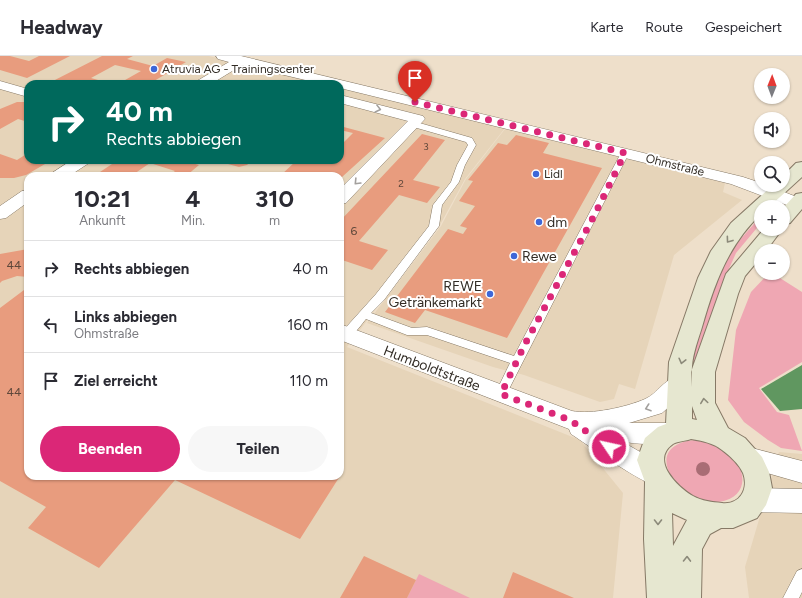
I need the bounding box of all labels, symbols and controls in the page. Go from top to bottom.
text: Headway [20,16,103,39]
text: Karte [590,19,623,36]
text: Route [645,19,683,36]
text: Gespeichert [705,19,782,36]
pin [398,61,432,102]
place label: Atruvia AG - Trainingscenter [162,62,314,76]
marker: Atruvia AG - Trainingscenter [149,64,159,74]
icon: arrive [404,67,426,89]
north arrow [754,68,790,104]
map controls [754,68,790,280]
text: 40 m [106,94,173,128]
icon: right [40,96,92,148]
one-way arrow [375,104,381,112]
button: sound [754,112,790,148]
text: Rechts abbiegen [106,128,241,150]
house number: 3 [423,140,429,153]
street label: Ohmstraße [644,151,706,179]
button: search [754,156,790,192]
place label: Lidl [544,167,563,181]
marker: Lidl [531,169,541,179]
one-way arrow [354,177,362,185]
house number: 2 [398,177,404,190]
text: 10:21 [74,184,131,213]
text: 4 [185,184,201,213]
text: 310 [255,184,294,213]
button: + [754,200,790,236]
text: Ankunft [79,213,126,228]
text: Min. [181,213,205,228]
text: m [269,213,280,228]
place label: dm [547,214,567,231]
marker: dm [534,217,544,227]
house number: 6 [351,224,358,238]
one-way arrow [727,236,734,243]
button: − [754,244,790,280]
place label: Rewe [522,248,557,265]
marker: Rewe [509,251,519,261]
house number: 44 [7,258,22,272]
icon: right [40,258,62,280]
text: Rechts abbiegen [74,260,189,278]
text: 40 m [293,260,328,278]
place label: REWE Getränkemarkt [389,278,482,311]
marker: REWE Getränkemarkt [485,289,495,299]
text: Links abbiegen [74,308,177,326]
icon: left [40,314,62,336]
text: 160 m [287,316,328,334]
text: Ohmstraße [74,326,139,341]
street label: Humboldtstraße [381,342,483,395]
one-way arrow [678,357,686,364]
icon: arrive [40,370,62,392]
text: Ziel erreicht [74,372,158,390]
text: 110 m [290,372,328,390]
house number: 44 [7,385,22,399]
one-way arrow [700,398,709,404]
one-way arrow [644,404,651,412]
button: Beenden [40,426,180,472]
button: Teilen [188,426,328,472]
position arrow [588,426,630,468]
one-way arrow [654,519,662,525]
one-way arrow [683,556,691,562]

